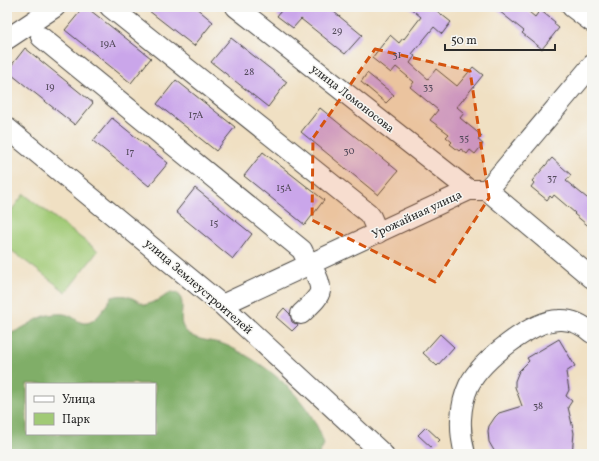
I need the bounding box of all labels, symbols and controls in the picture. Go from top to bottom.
house number: 29 [332,24,342,38]
scale bar [445,26,555,52]
text: 50 m [451,33,477,49]
house number: 19А [100,37,116,51]
house number: 31 [392,48,402,62]
street label: улица Ломоносова [307,61,397,137]
house number: 28 [244,65,254,79]
house number: 19 [45,80,55,94]
house number: 33 [423,80,433,94]
house number: 17А [189,108,203,122]
house number: 35 [459,131,469,145]
house number: 30 [344,144,354,158]
house number: 17 [126,145,135,159]
house number: 37 [547,171,557,185]
house number: 15А [276,181,292,195]
street label: Урожайная улица [369,187,465,243]
house number: 15 [210,216,219,230]
street label: улица Землеустроителей [141,236,255,338]
legend [26,383,156,435]
text: Улица [62,392,95,408]
house number: 38 [533,399,543,413]
text: Парк [62,412,90,428]

